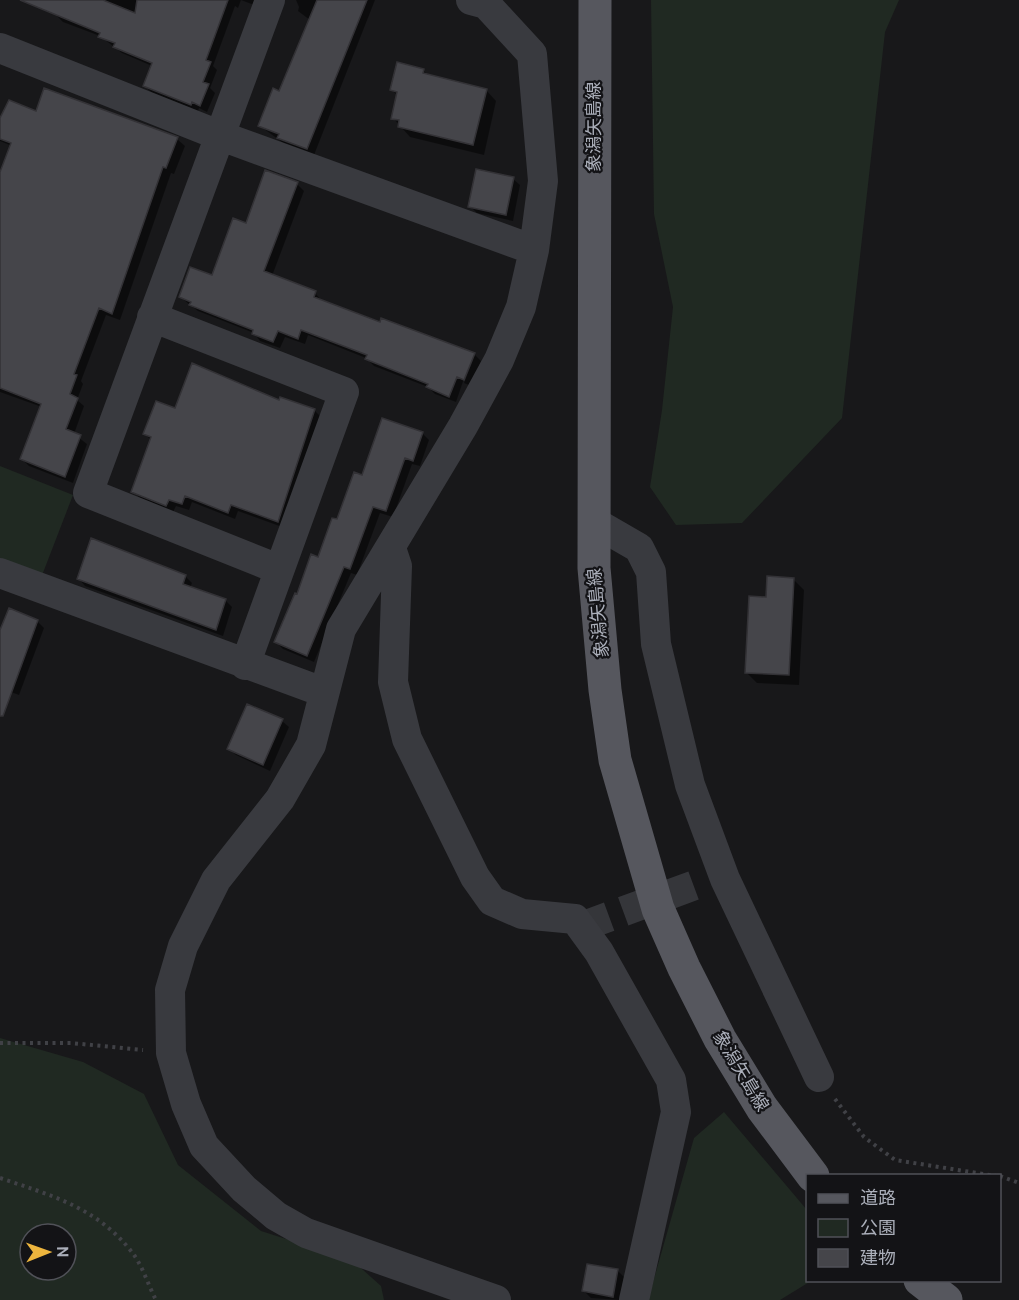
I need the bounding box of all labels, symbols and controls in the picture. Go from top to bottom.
street label: 象潟矢島線 [583,82,605,172]
street label: 象潟矢島線 [583,567,613,659]
street label: 象潟矢島線 [708,1027,774,1115]
legend [806,1174,1001,1282]
text: 道路 [860,1187,896,1209]
text: 公園 [860,1217,896,1239]
north arrow [18,1222,78,1282]
text: N [53,1246,72,1258]
text: 建物 [860,1247,896,1269]

